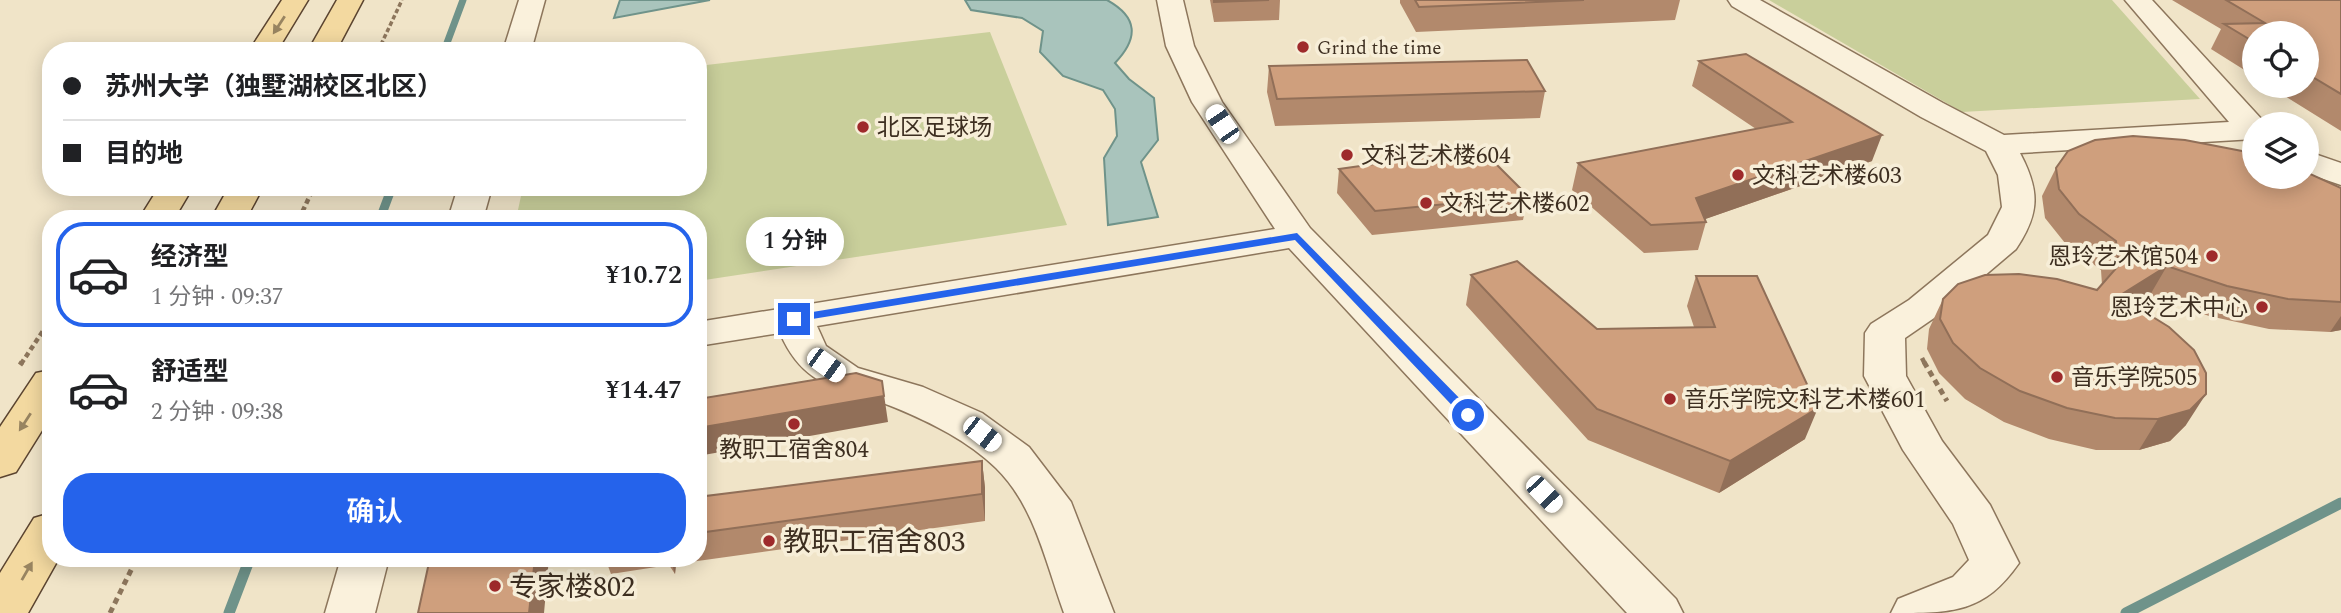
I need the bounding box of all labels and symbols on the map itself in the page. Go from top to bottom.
one-way arrow [273,16,286,35]
place label: Grind the time [1317,34,1441,63]
marker: Grind the time [1295,39,1311,55]
car [1202,101,1243,147]
place label: 北区足球场 [877,111,992,146]
marker: 北区足球场 [855,119,871,135]
place label: 文科艺术楼604 [1361,139,1511,174]
marker: 文科艺术楼604 [1339,147,1355,163]
place label: 文科艺术楼603 [1752,159,1902,194]
marker: 文科艺术楼603 [1730,167,1746,183]
place label: 文科艺术楼602 [1440,187,1590,222]
marker: 文科艺术楼602 [1418,195,1434,211]
callout: 1 分钟 [745,218,843,266]
place label: 恩玲艺术馆504 [2049,240,2199,275]
marker: 恩玲艺术馆504 [2204,248,2220,264]
place label: 恩玲艺术中心 [2110,291,2248,326]
marker: 恩玲艺术中心 [2254,299,2270,315]
route end [778,303,810,335]
car [803,344,850,386]
place label: 音乐学院505 [2071,361,2198,396]
marker: 音乐学院505 [2049,369,2065,385]
place label: 音乐学院文科艺术楼601 [1684,383,1926,418]
marker: 音乐学院文科艺术楼601 [1662,391,1678,407]
route start [1452,399,1484,431]
one-way arrow [19,412,32,431]
car [959,413,1006,455]
marker: 教职工宿舍804 [786,416,802,432]
place label: 教职工宿舍804 [719,433,869,468]
car [1522,472,1567,516]
place label: 教职工宿舍803 [783,521,965,564]
marker: 教职工宿舍803 [761,533,777,549]
one-way arrow [20,562,33,581]
place label: 专家楼802 [509,566,635,609]
marker: 专家楼802 [487,578,503,594]

